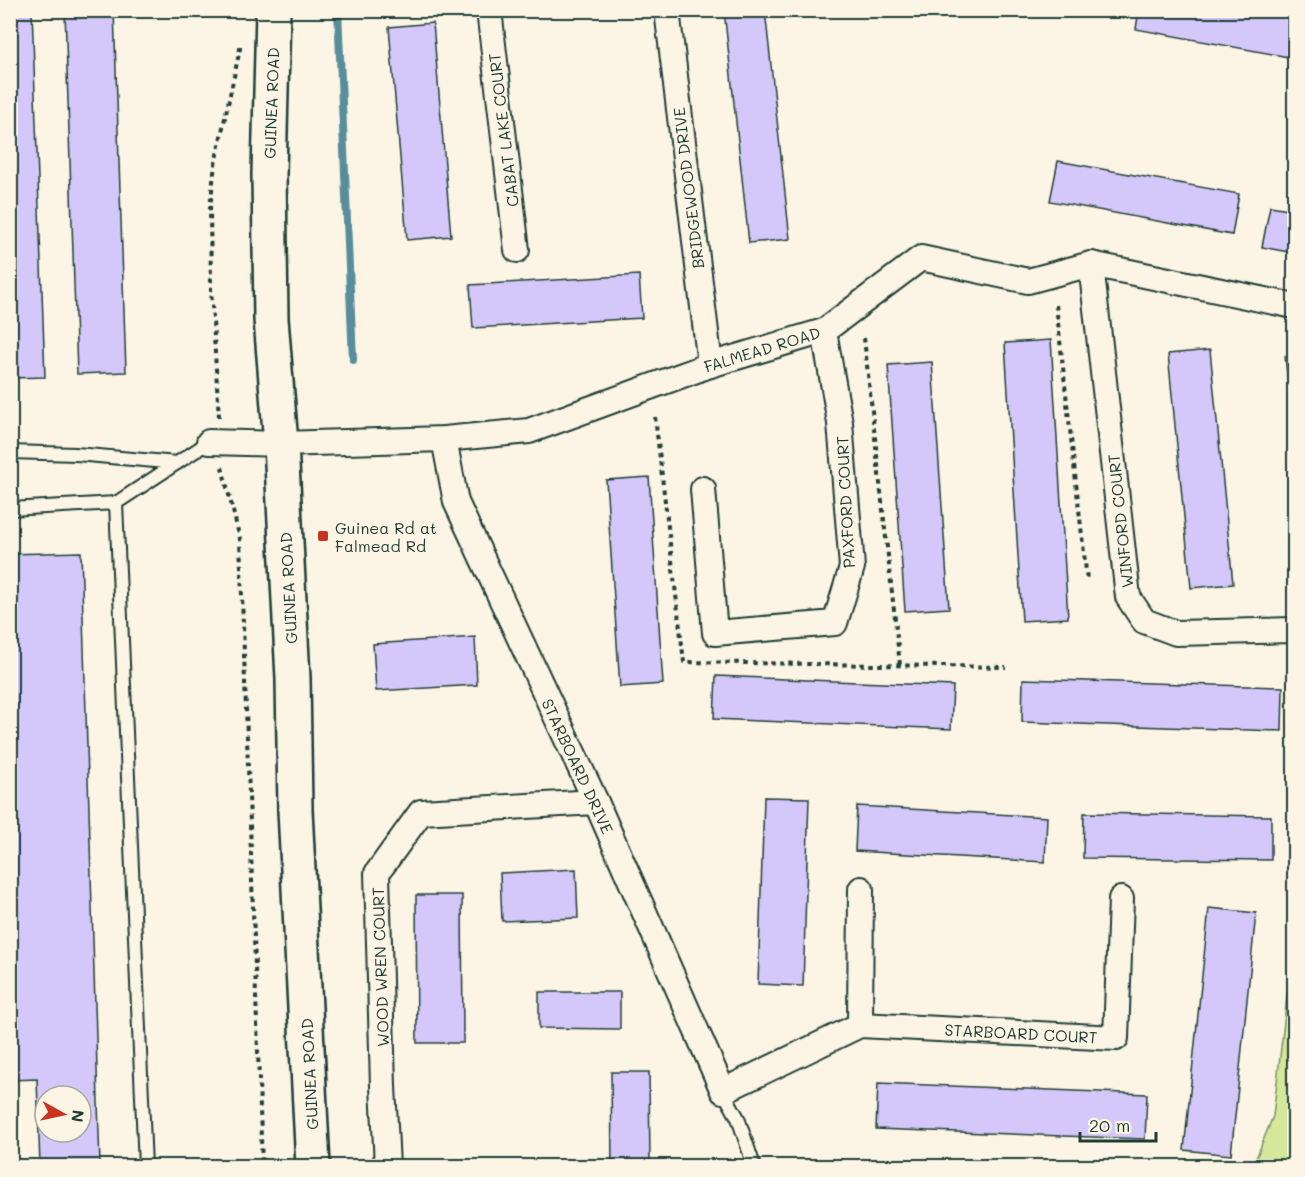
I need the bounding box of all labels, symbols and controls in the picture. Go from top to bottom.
street label: GUINEA ROAD [259,47,283,159]
street label: CABAT LAKE COURT [483,52,523,208]
street label: BRIDGEWOOD DRIVE [668,106,708,270]
street label: FALMEAD ROAD [701,321,823,377]
street label: PAXFORD COURT [831,435,859,569]
street label: WINFORD COURT [1103,453,1137,589]
place label: Guinea Rd at Falmead Rd [335,517,437,556]
marker: Guinea Rd at Falmead Rd [316,529,330,543]
street label: GUINEA ROAD [275,532,301,644]
street label: STARBOARD DRIVE [537,695,619,837]
street label: WOOD WREN COURT [367,887,393,1047]
street label: GUINEA ROAD [296,1018,322,1130]
street label: STARBOARD COURT [944,1019,1098,1047]
north arrow [33,1084,93,1144]
scale bar [1080,1105,1156,1143]
text: N [67,1109,90,1124]
text: 20 m [1089,1113,1130,1137]

